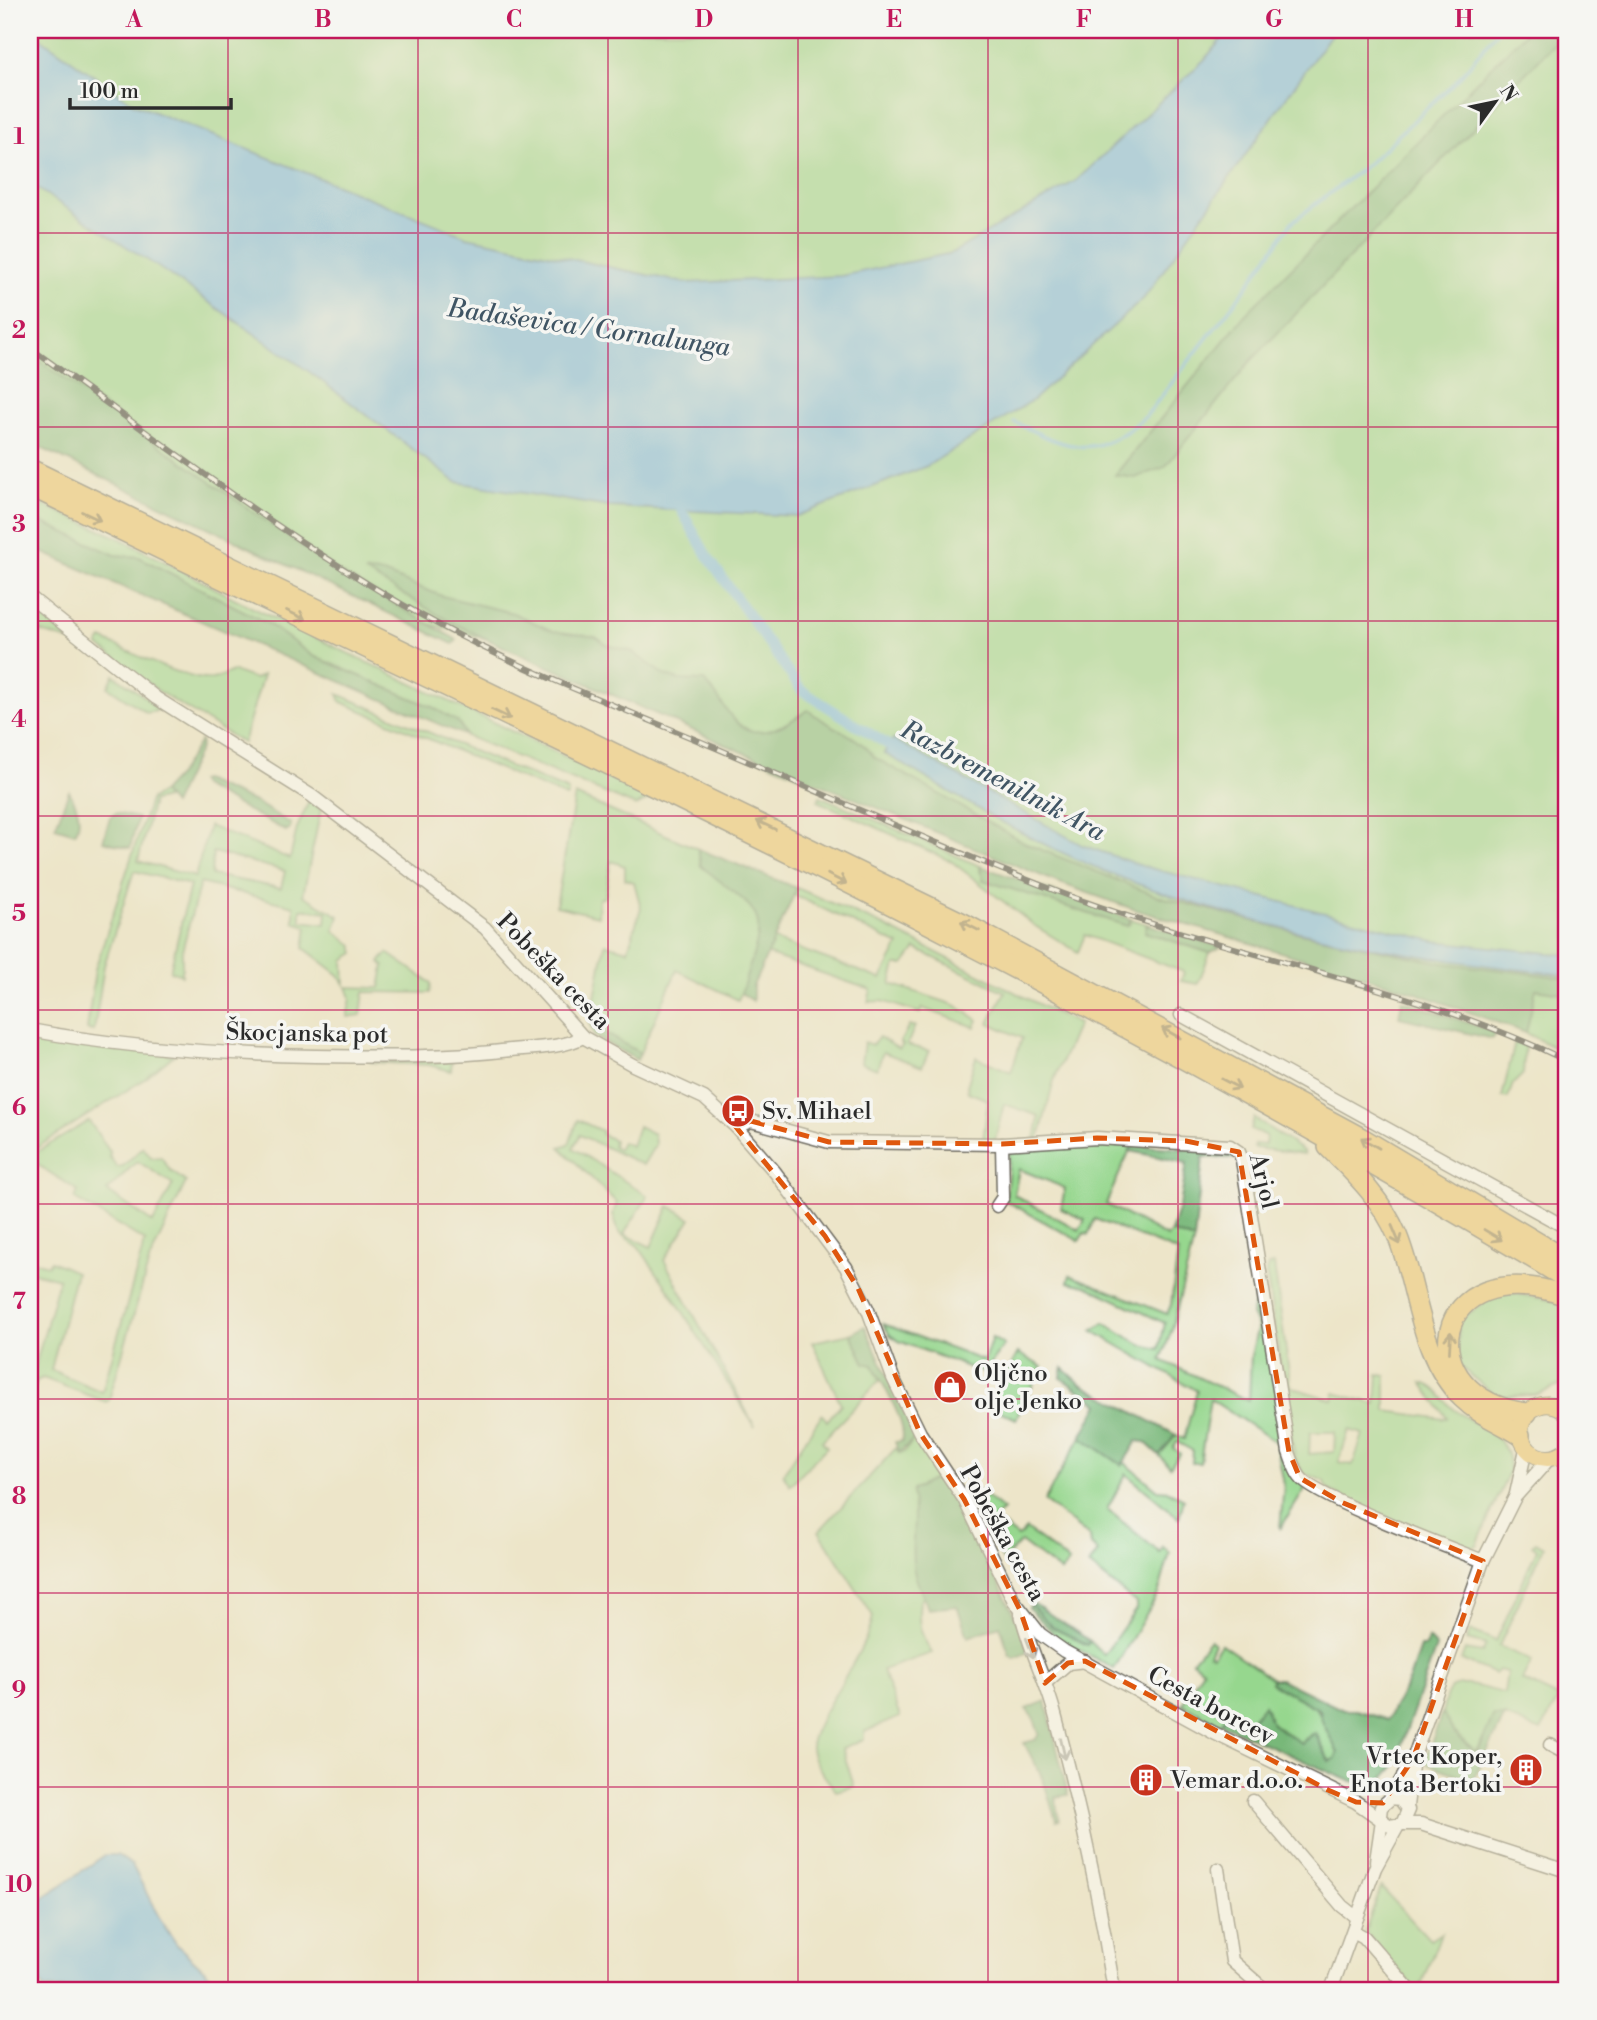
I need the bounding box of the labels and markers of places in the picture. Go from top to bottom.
bus stop icon: Sv. Mihael [719,1092,757,1130]
place label: Sv. Mihael [762,1097,872,1127]
place label: Oljčno olje Jenko [974,1359,1082,1417]
shop icon: Oljčno olje Jenko [931,1368,969,1406]
place label: Vrtec Koper, Enota Bertoki [1350,1742,1502,1800]
building icon: Vrtec Koper, Enota Bertoki [1507,1751,1545,1789]
building icon: Vemar d.o.o. [1127,1761,1165,1799]
place label: Vemar d.o.o. [1169,1766,1303,1796]

